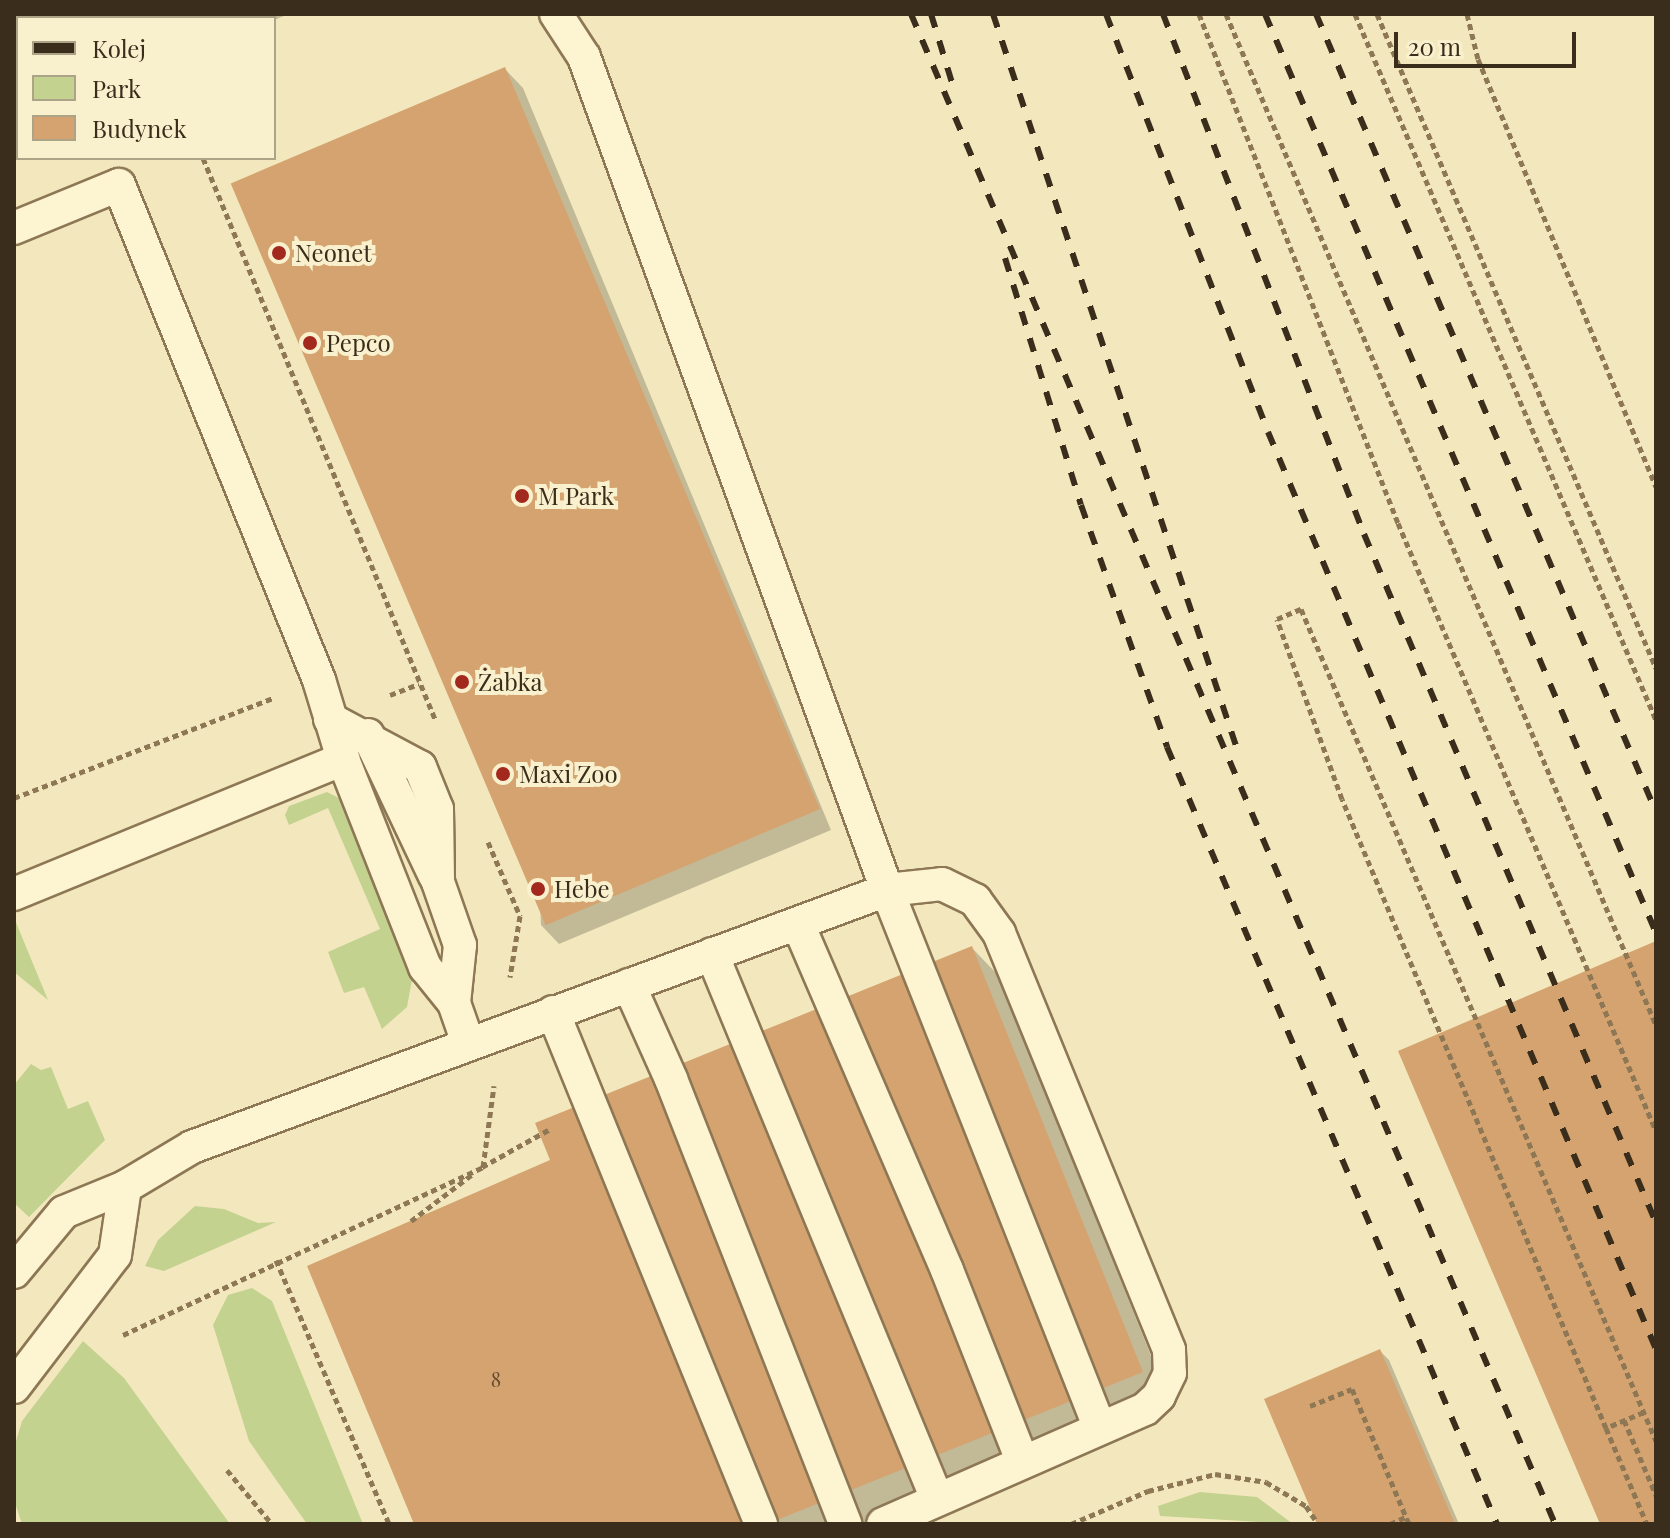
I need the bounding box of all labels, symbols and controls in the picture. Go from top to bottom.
legend [16,16,276,160]
scale bar [1398,16,1580,66]
text: 20 m [1408,30,1461,62]
text: Kolej [92,32,146,64]
text: Park [92,72,141,104]
text: Budynek [92,112,187,144]
place label: Neonet [295,239,372,267]
marker: Neonet [270,244,288,262]
place label: Pepco [326,329,391,357]
marker: Pepco [301,334,319,352]
place label: M Park [538,482,614,510]
marker: M Park [513,487,531,505]
place label: Żabka [478,668,542,696]
marker: Żabka [453,673,471,691]
place label: Maxi Zoo [519,760,618,788]
marker: Maxi Zoo [494,765,512,783]
place label: Hebe [554,875,610,903]
marker: Hebe [529,880,547,898]
house number: 8 [491,1366,501,1390]

